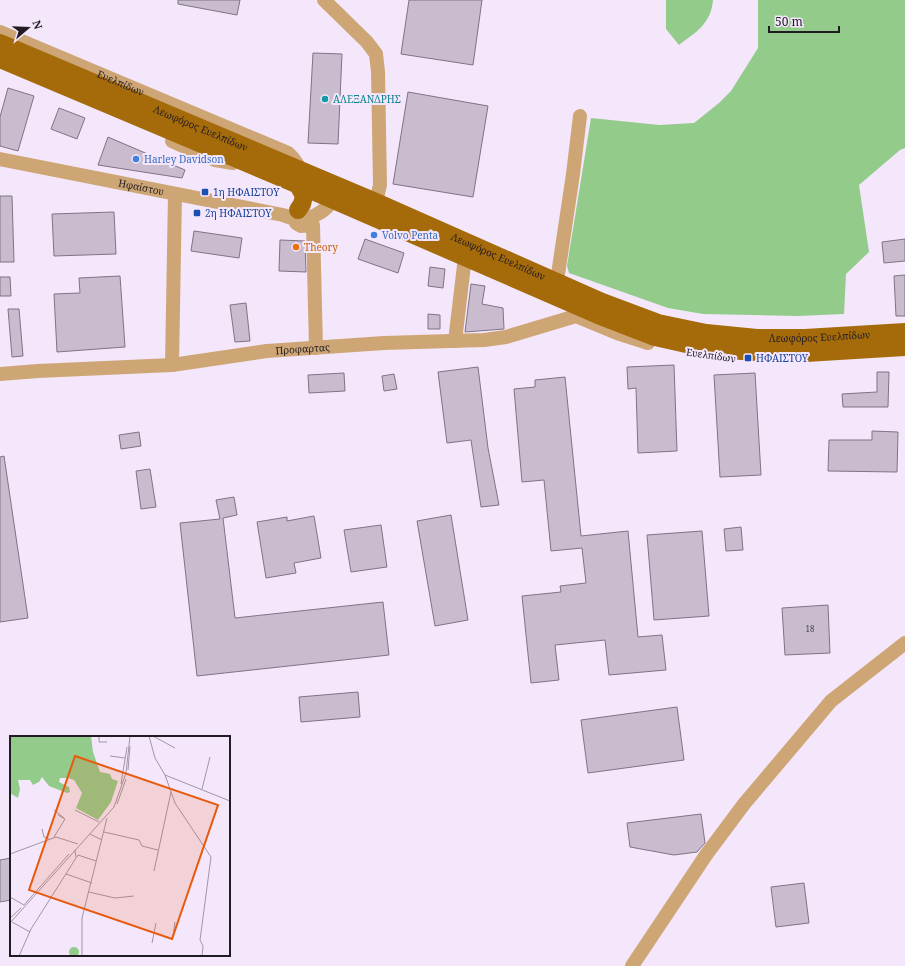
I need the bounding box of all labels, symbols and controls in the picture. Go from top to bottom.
north arrow [8,8,48,48]
scale bar [769,8,839,34]
text: 50 m [775,13,803,30]
text: N [29,18,47,31]
street label: Ευελπίδων [95,67,146,99]
place label: ΑΛΕΞΑΝΔΡΗΣ [333,92,401,106]
marker: ΑΛΕΞΑΝΔΡΗΣ [320,94,330,104]
street label: Λεωφόρος Ευελπίδων [151,102,250,154]
place label: Harley Davidson [144,152,224,166]
marker: Harley Davidson [131,154,141,164]
street label: Ηφαίστου [117,176,165,198]
place label: 1η ΗΦΑΙΣΤΟΥ [213,185,280,199]
marker: 1η ΗΦΑΙΣΤΟΥ [200,187,210,197]
place label: 2η ΗΦΑΙΣΤΟΥ [205,206,272,220]
marker: 2η ΗΦΑΙΣΤΟΥ [192,208,202,218]
place label: Volvo Penta [382,228,439,242]
street label: Λεωφόρος Ευελπίδων [449,229,548,283]
marker: Volvo Penta [369,230,379,240]
place label: Theory [304,240,338,254]
marker: Theory [291,242,301,252]
street label: Λεωφόρος Ευελπίδων [769,327,871,345]
street label: Προφαρτας [275,340,330,357]
street label: Ευελπίδων [685,345,737,365]
place label: ΗΦΑΙΣΤΟΥ [756,351,809,365]
marker: ΗΦΑΙΣΤΟΥ [743,353,753,363]
house number: 18 [806,623,815,634]
inset map [10,736,230,956]

